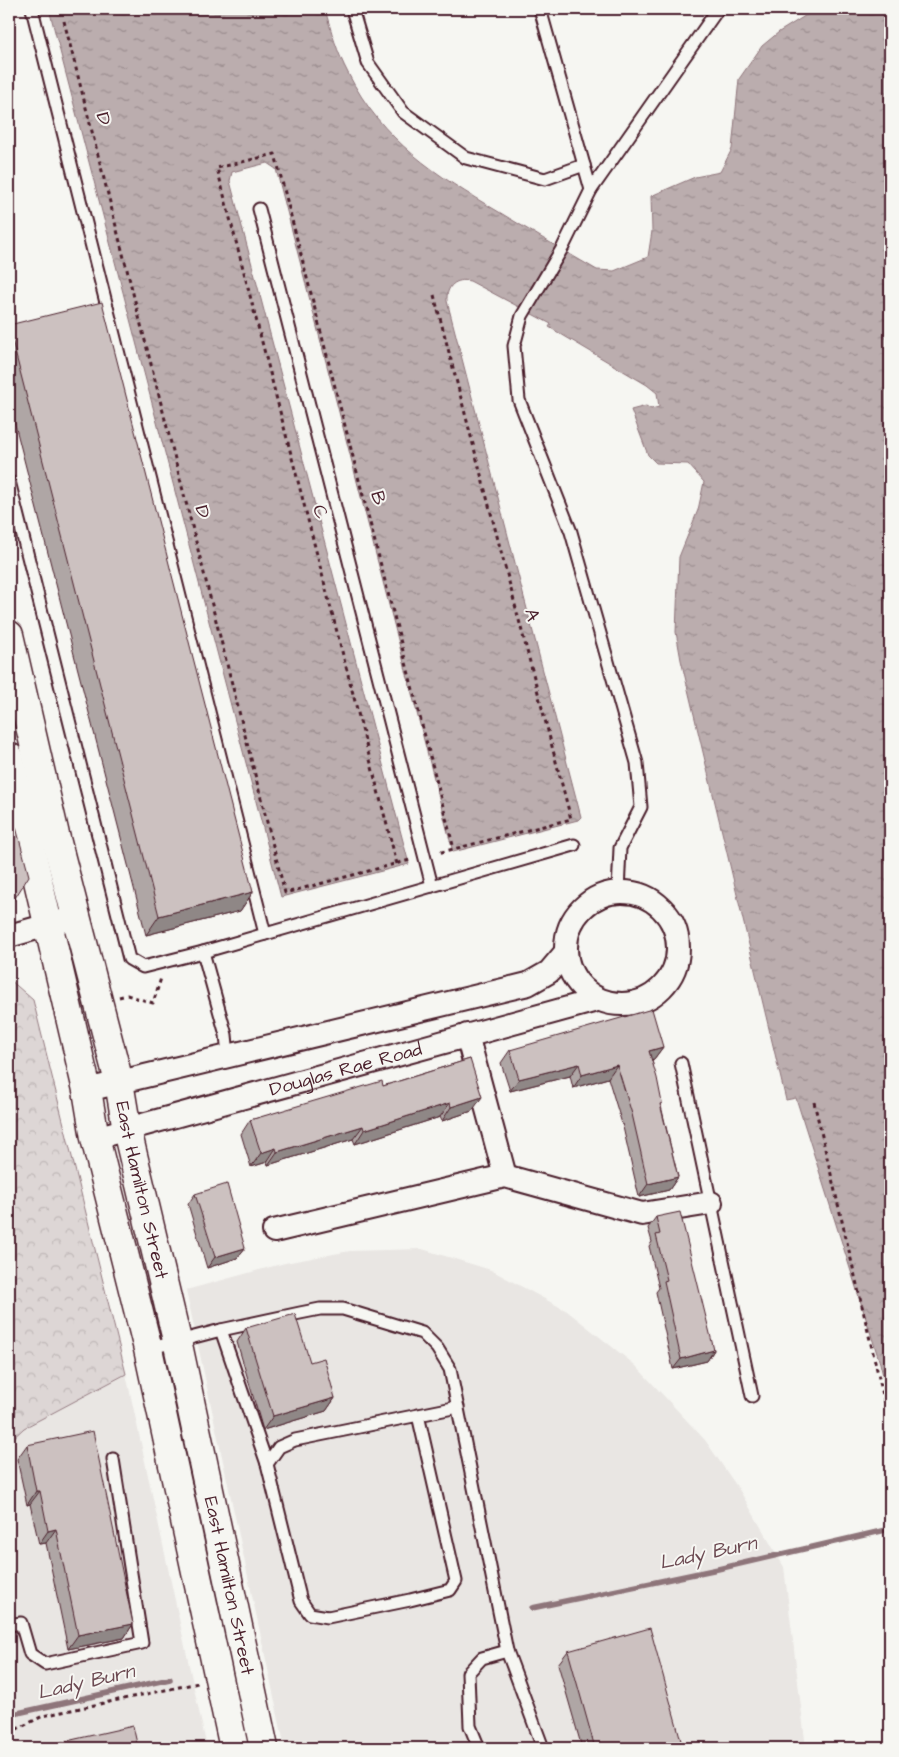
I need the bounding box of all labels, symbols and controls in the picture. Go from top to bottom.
street label: D [88,110,118,128]
street label: B [363,488,393,508]
street label: C [305,502,335,522]
street label: D [187,503,217,521]
street label: A [517,606,547,624]
street label: Douglas Rae Road [266,1035,425,1103]
street label: East Hamilton Street [109,1099,176,1282]
street label: East Hamilton Street [197,1494,262,1678]
water label: Lady Burn [657,1529,761,1578]
water label: Lady Burn [35,1657,139,1708]

